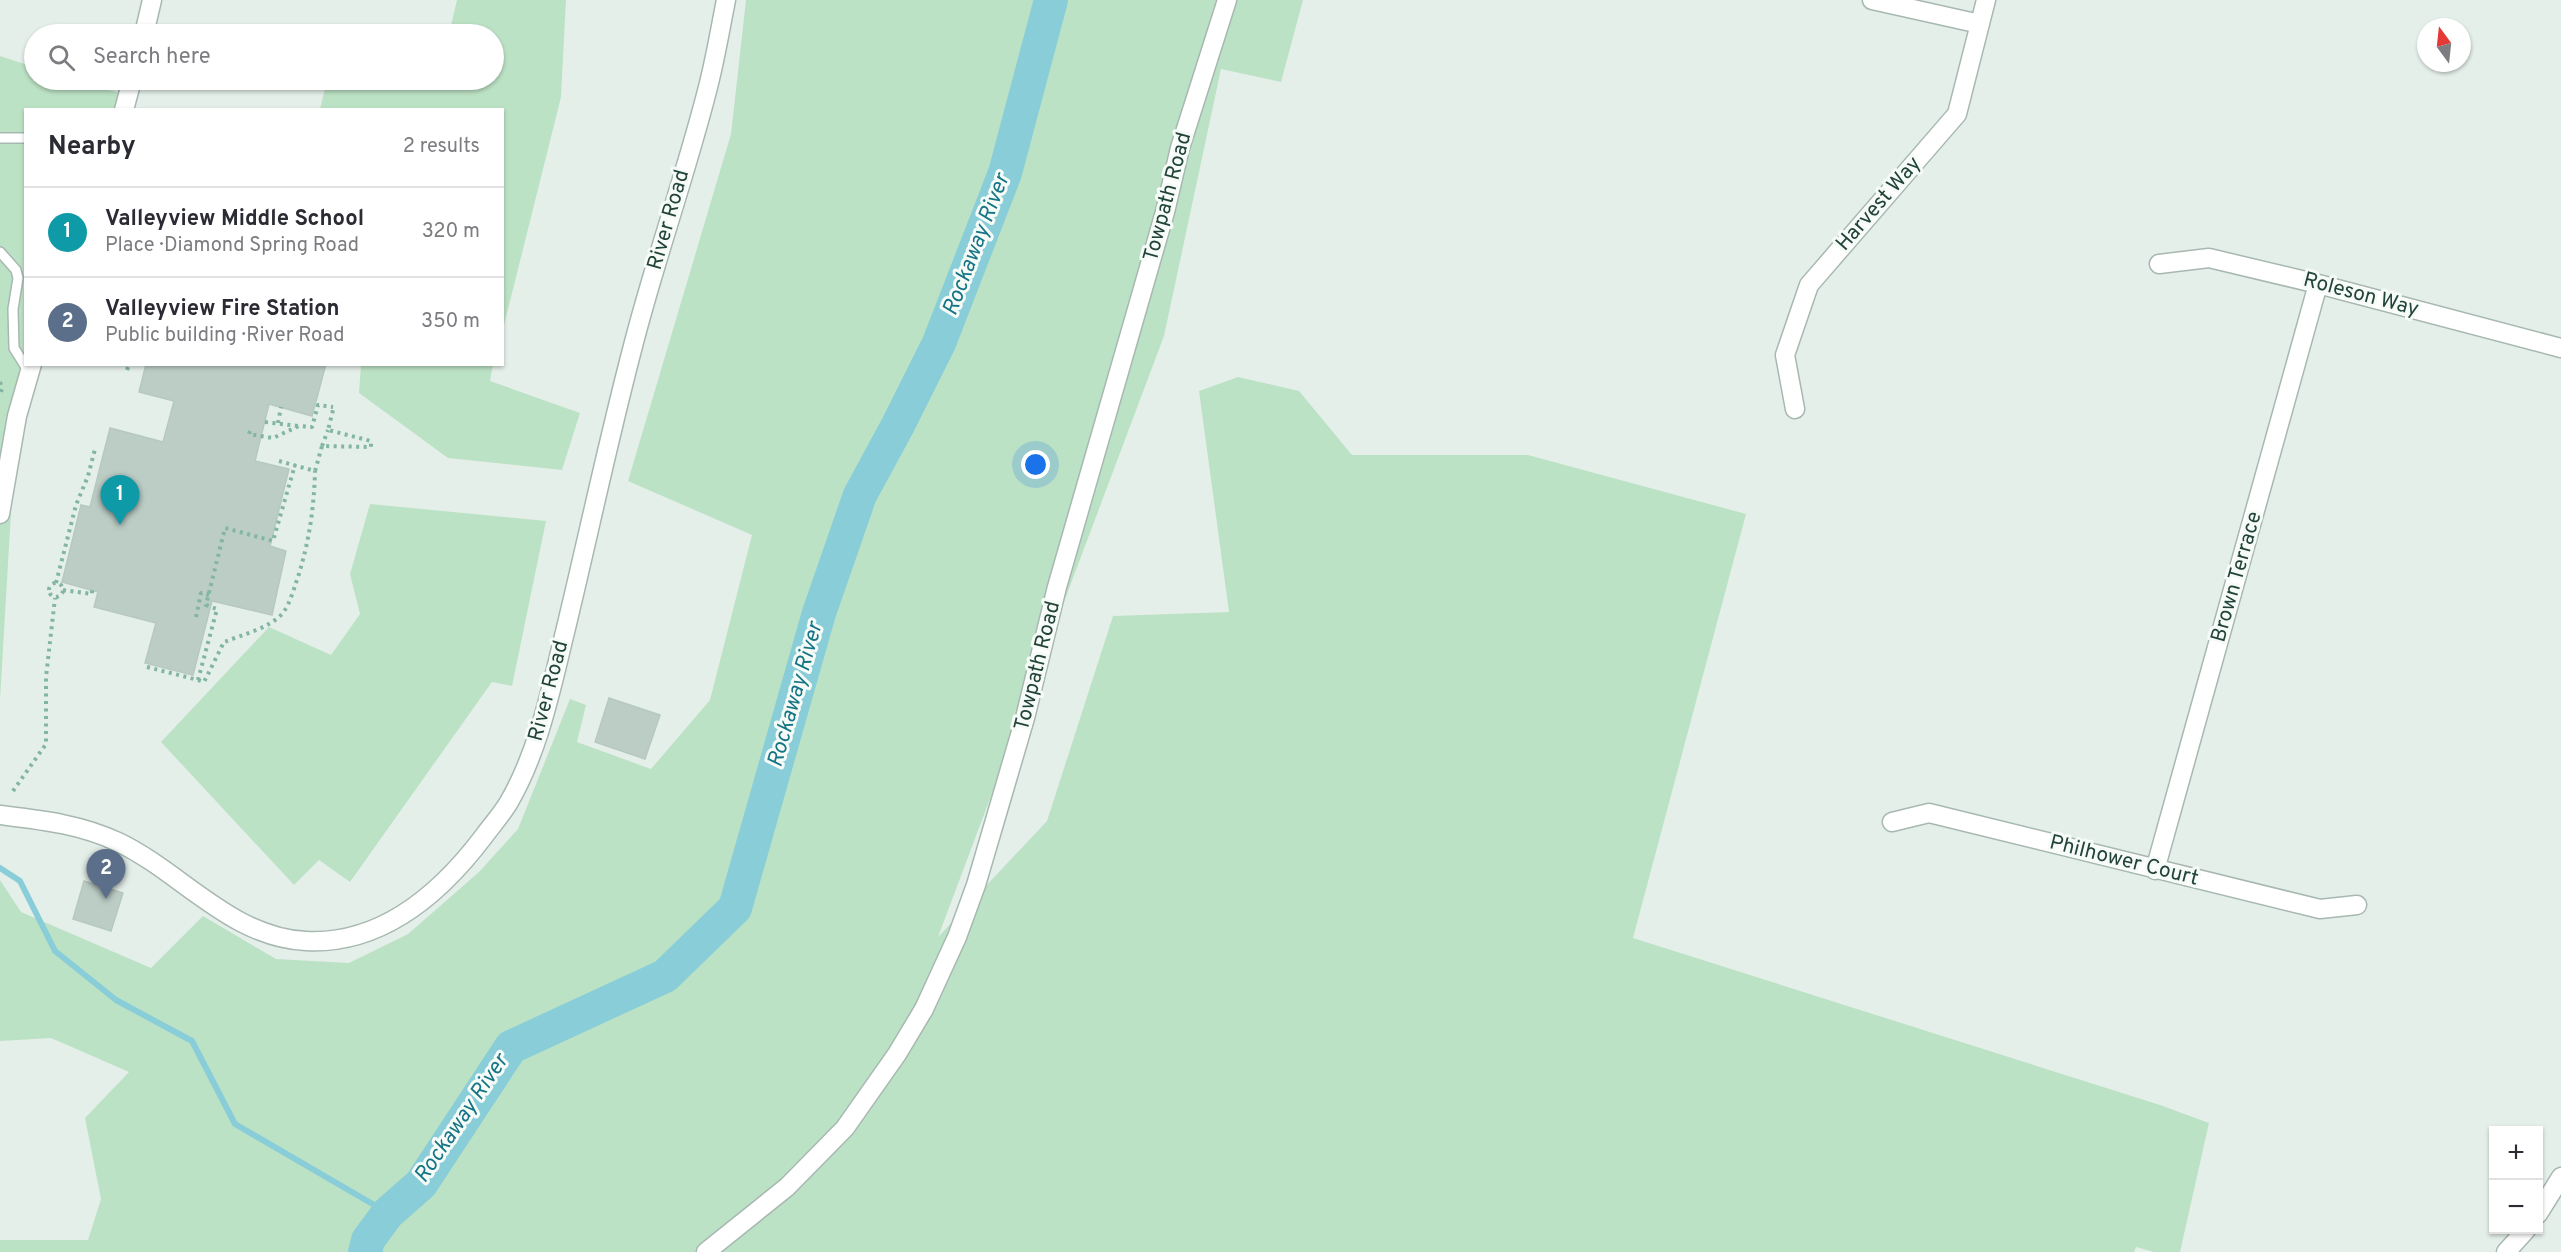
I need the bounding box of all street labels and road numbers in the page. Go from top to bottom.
street label: Towpath Road [1138,129,1198,265]
street label: Harvest Way [1830,151,1928,257]
street label: River Road [642,167,696,273]
street label: Roleson Way [2300,267,2422,323]
street label: Brown Terrace [2205,508,2269,646]
street label: Towpath Road [1009,598,1067,734]
street label: River Road [523,638,575,744]
street label: Philhower Court [2047,829,2201,893]

